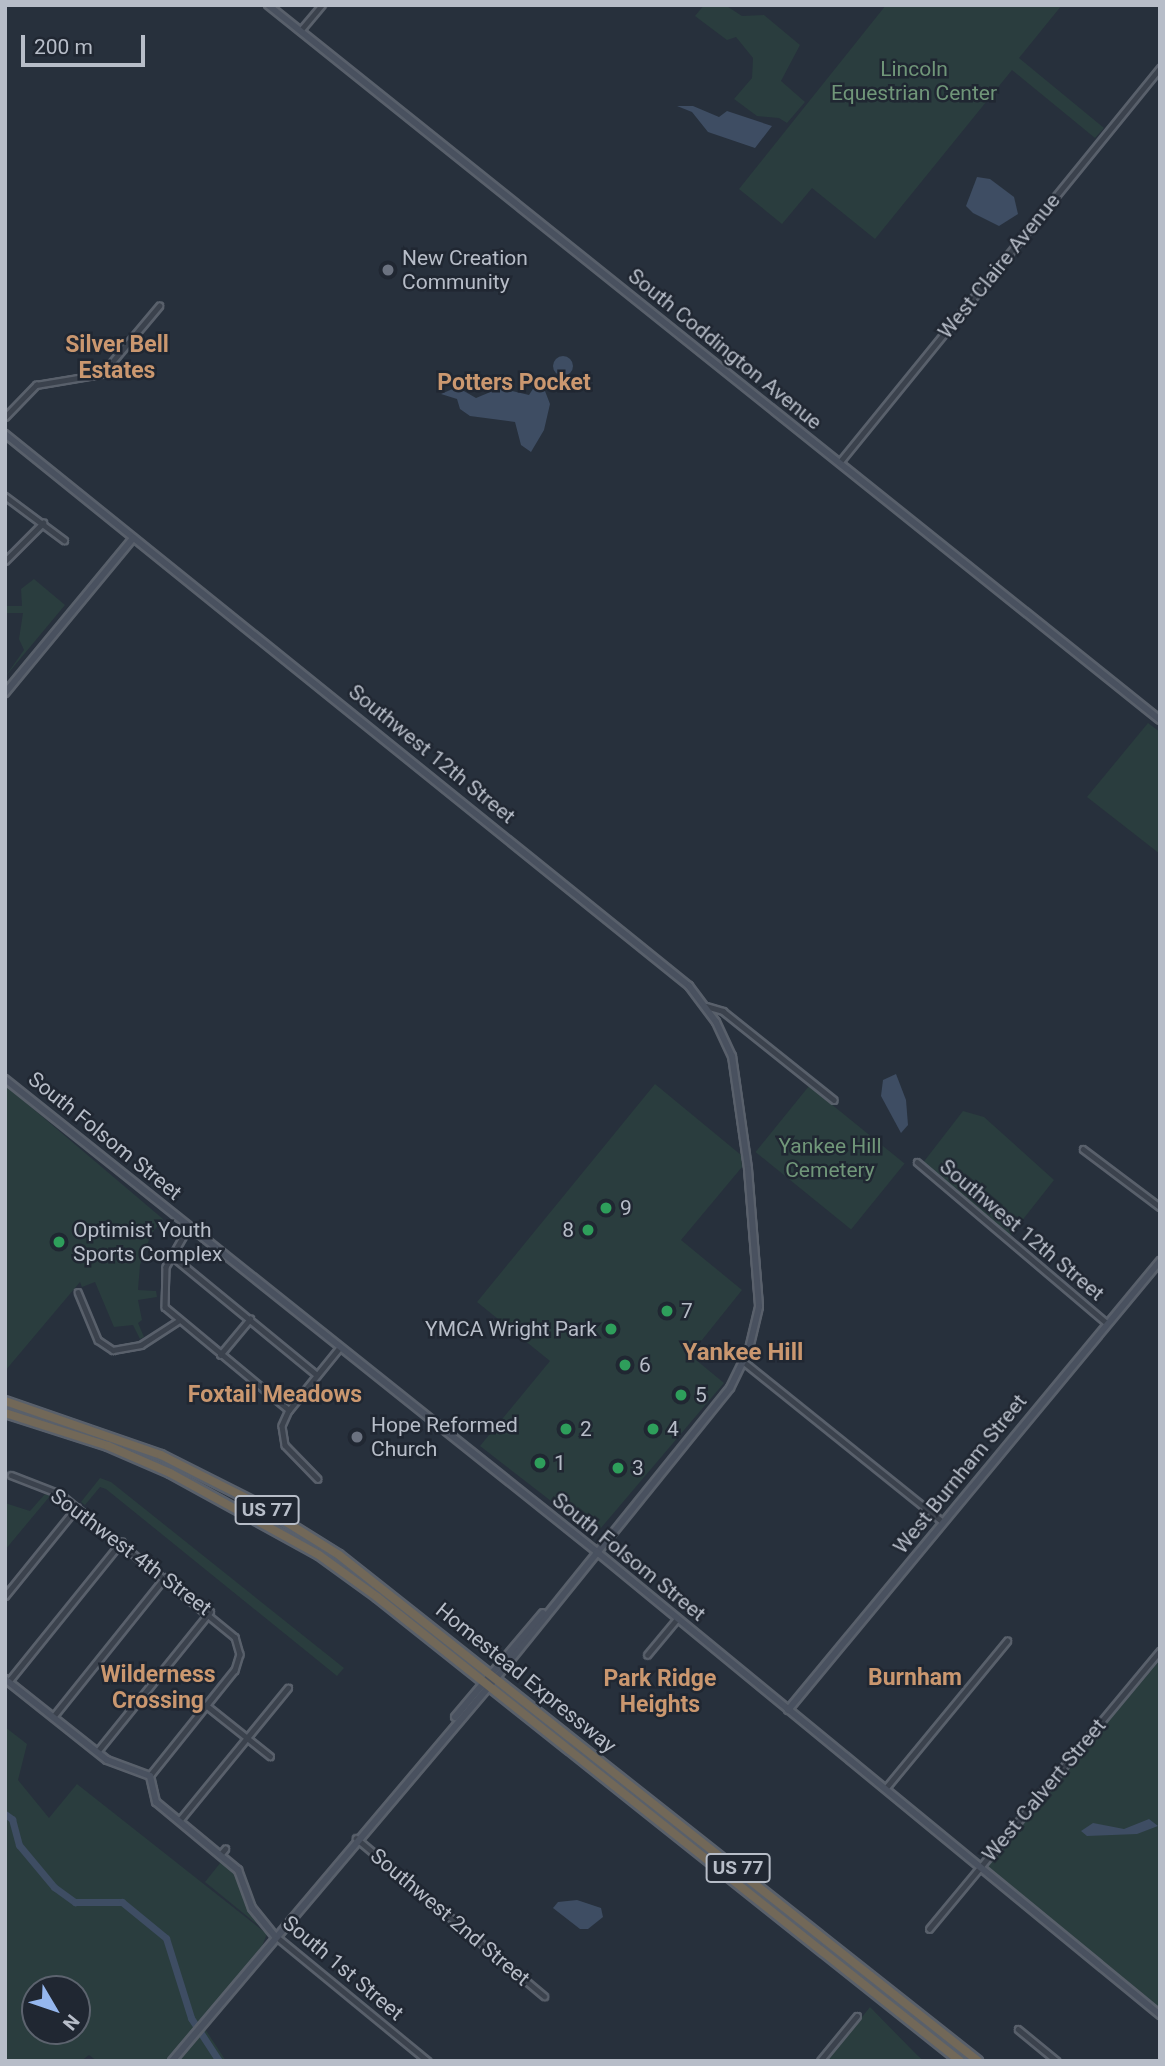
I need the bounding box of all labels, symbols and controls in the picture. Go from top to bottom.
scale bar [24,21,149,65]
text: 200 m [34,35,93,59]
park label: Lincoln Equestrian Center [831,56,997,106]
street label: West Claire Avenue [933,188,1065,344]
place label: New Creation Community [402,245,528,295]
marker: New Creation Community [380,262,396,278]
street label: South Coddington Avenue [623,263,827,435]
district label: Silver Bell Estates [65,331,169,385]
district label: Potters Pocket [437,369,591,397]
street label: Southwest 12th Street [344,679,520,829]
street label: South Folsom Street [23,1066,187,1206]
park label: Yankee Hill Cemetery [778,1133,882,1183]
street label: Southwest 12th Street [935,1154,1109,1306]
place label: 9 [620,1195,632,1221]
marker: 9 [598,1200,614,1216]
place label: Optimist Youth Sports Complex [73,1217,222,1267]
place label: 8 [562,1217,574,1243]
marker: 8 [580,1222,596,1238]
marker: Optimist Youth Sports Complex [51,1234,67,1250]
place label: 7 [681,1298,693,1324]
marker: 7 [659,1303,675,1319]
place label: YMCA Wright Park [425,1316,597,1342]
marker: YMCA Wright Park [603,1321,619,1337]
district label: Yankee Hill [683,1339,803,1367]
place label: 6 [639,1352,651,1378]
marker: 6 [617,1357,633,1373]
district label: Foxtail Meadows [188,1381,362,1409]
place label: 5 [695,1382,707,1408]
marker: 5 [673,1387,689,1403]
street label: West Burnham Street [888,1389,1032,1559]
place label: Hope Reformed Church [371,1412,518,1462]
place label: 2 [580,1416,592,1442]
place label: 4 [667,1416,679,1442]
marker: 2 [558,1421,574,1437]
marker: 4 [645,1421,661,1437]
marker: Hope Reformed Church [349,1429,365,1445]
place label: 1 [554,1450,566,1476]
marker: 1 [532,1455,548,1471]
place label: 3 [632,1455,644,1481]
marker: 3 [610,1460,626,1476]
street label: Southwest 4th Street [45,1483,217,1621]
street label: South Folsom Street [547,1487,711,1627]
road number: US 77 [234,1494,300,1526]
street label: Homestead Expressway [431,1598,621,1758]
district label: Wilderness Crossing [100,1661,216,1715]
district label: Burnham [868,1664,962,1692]
district label: Park Ridge Heights [604,1665,716,1719]
street label: West Calvert Street [977,1713,1111,1867]
street label: Southwest 2nd Street [365,1843,535,1991]
road number: US 77 [705,1852,771,1884]
street label: South 1st Street [278,1910,408,2026]
north arrow [21,1975,91,2045]
text: N [58,2010,84,2035]

